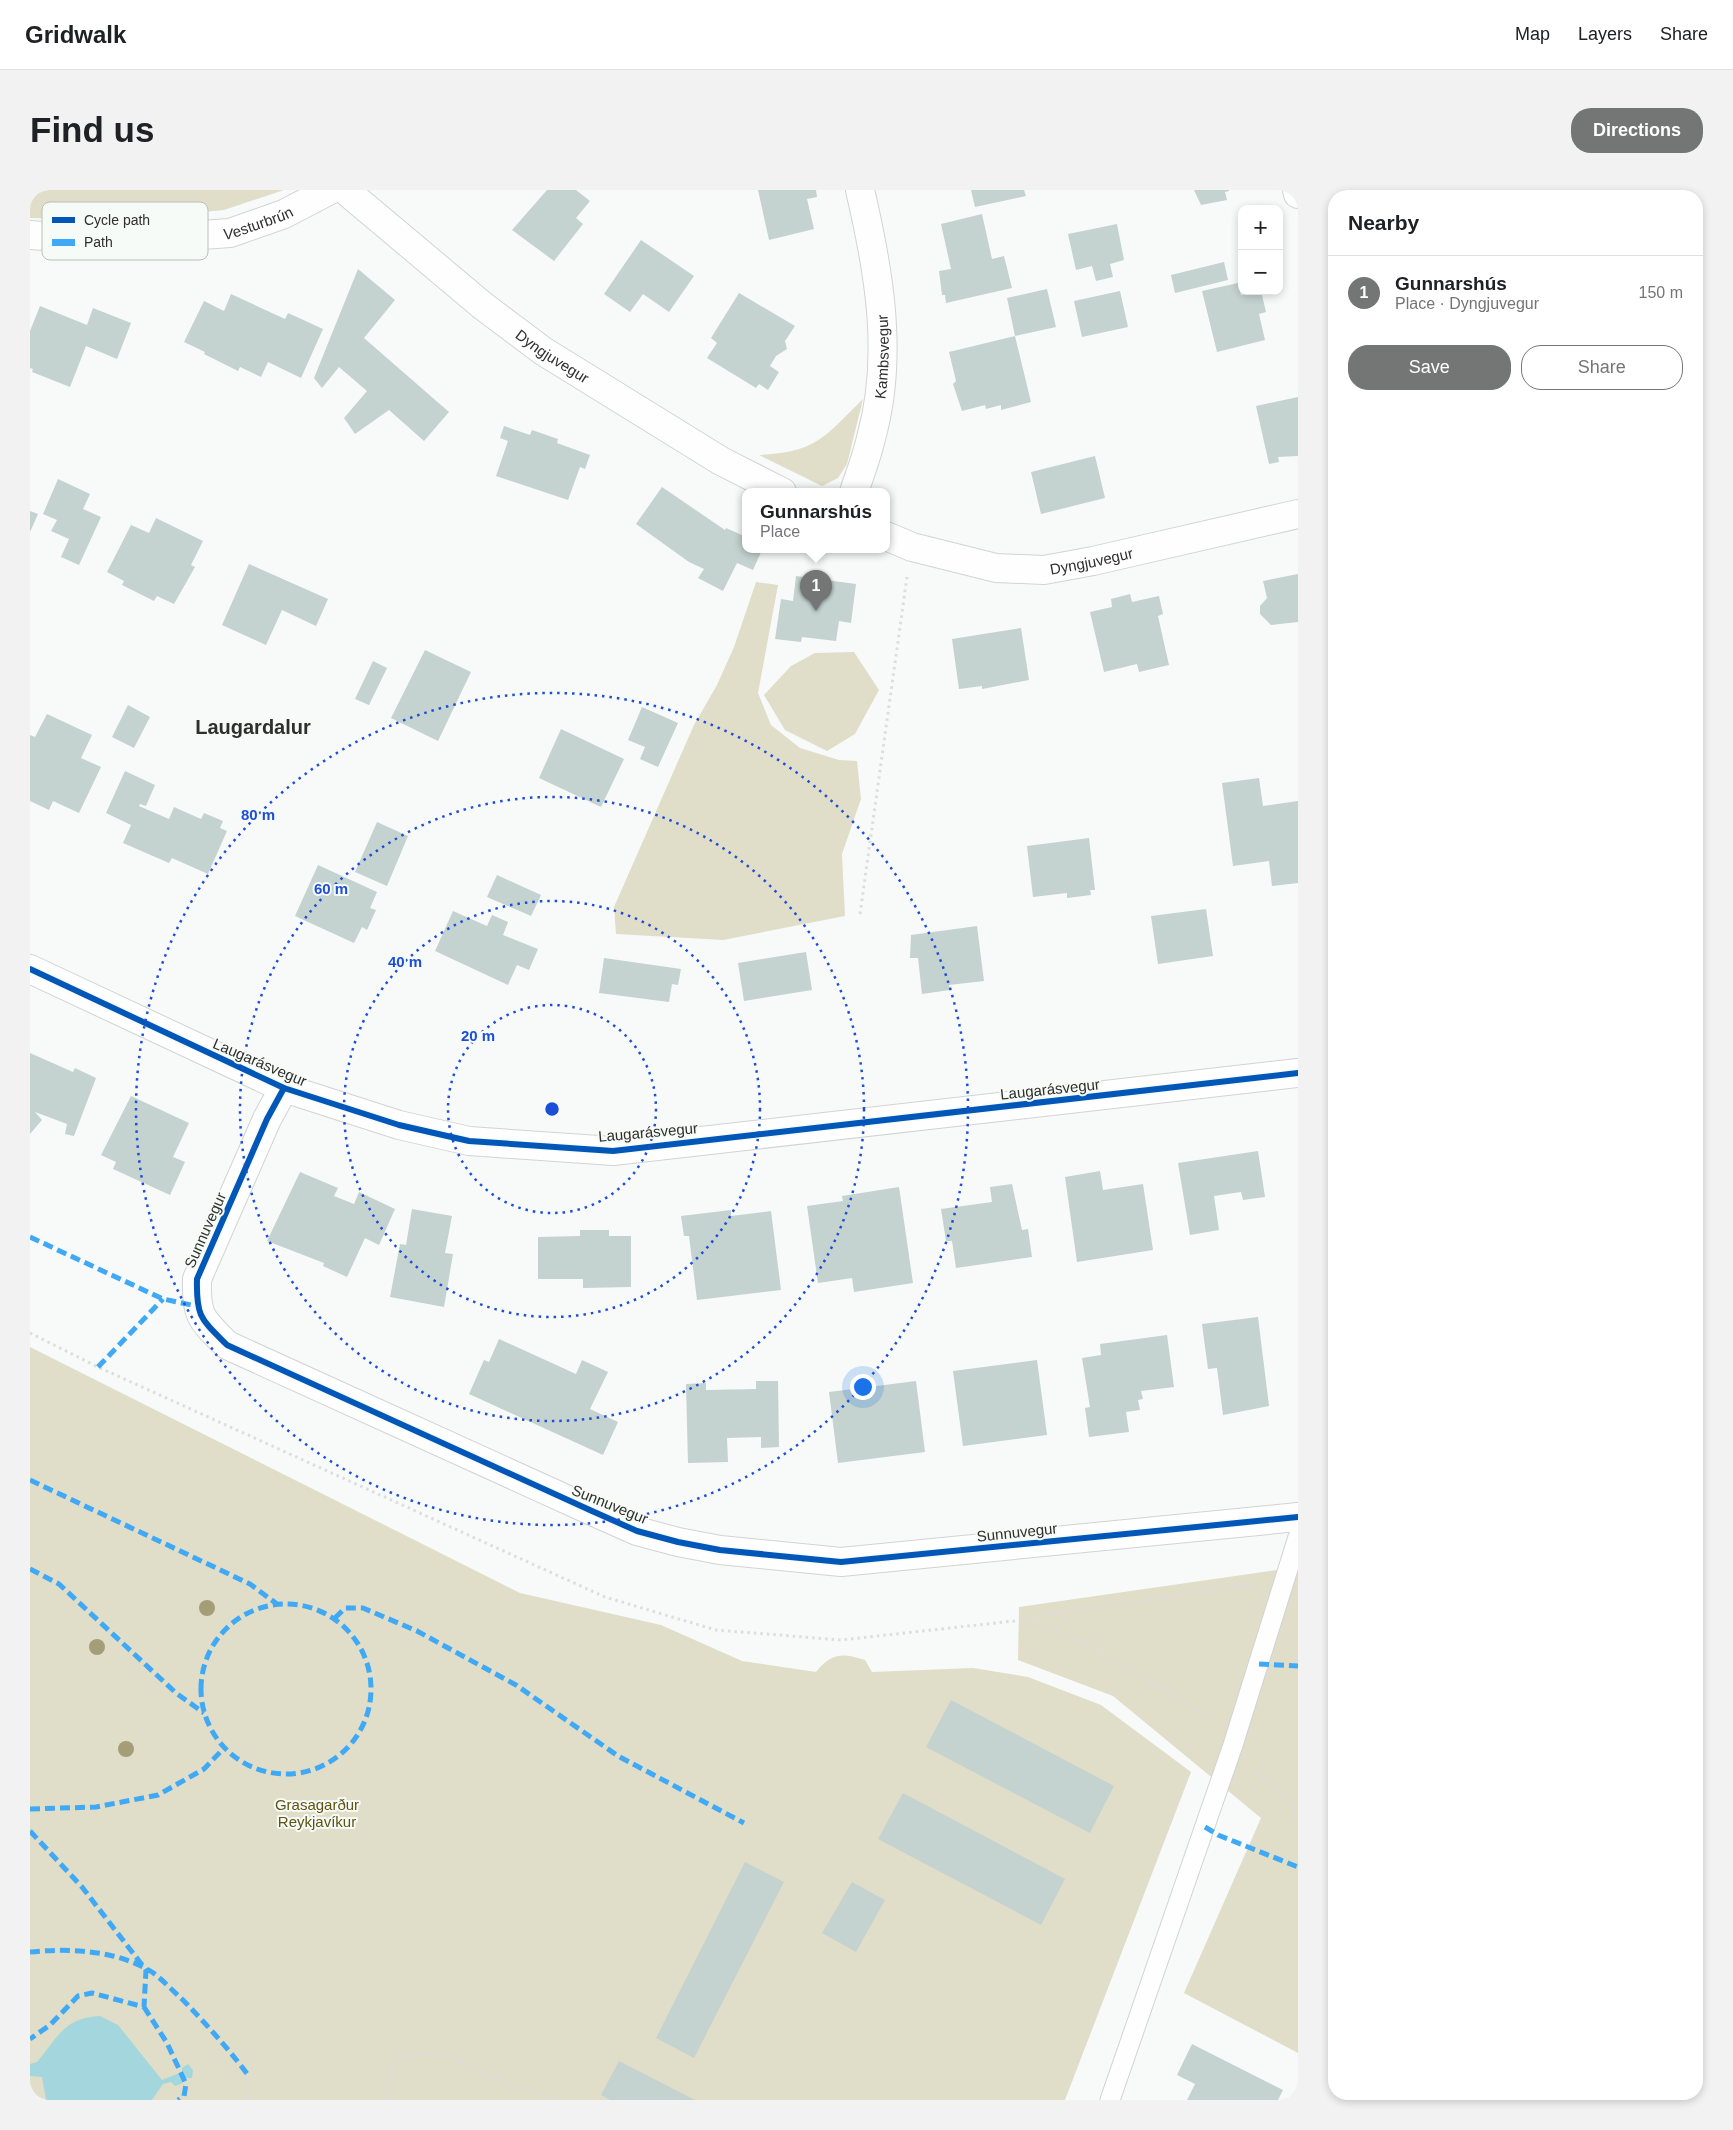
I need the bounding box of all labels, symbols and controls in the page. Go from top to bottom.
text: Gridwalk [25,21,126,48]
text: Map [1515,24,1550,44]
text: Layers [1578,24,1632,44]
text: Share [1660,24,1708,44]
button: Directions [1571,108,1703,153]
text: Find us [30,110,154,149]
legend [42,202,208,260]
street label: Vesturbrún [223,202,296,242]
map controls [1238,205,1283,295]
button: + [1238,205,1283,250]
text: Nearby [1348,211,1419,234]
text: Cycle path [84,212,150,228]
text: Path [84,234,113,250]
button: − [1238,250,1283,295]
text: Gunnarshús [1395,273,1507,294]
text: 1 [1360,284,1368,301]
text: 150 m [1639,284,1683,301]
text: Place · Dyngjuvegur [1395,295,1539,312]
street label: Kambsvegur [871,314,891,400]
street label: Dyngjuvegur [513,325,592,386]
button: Save [1348,345,1511,390]
button: Share [1521,345,1683,390]
popup [742,488,890,553]
text: Gunnarshús [760,501,872,522]
text: Place [760,523,800,540]
street label: Dyngjuvegur [1048,544,1134,577]
pin: 1 [800,570,832,611]
district label: Laugardalur [195,716,311,738]
text: 80 m [241,806,275,823]
text: 60 m [314,880,348,897]
text: 40 m [388,953,422,970]
text: 20 m [461,1027,495,1044]
street label: Laugarásvegur [211,1035,309,1089]
street label: Laugarásvegur [999,1075,1101,1103]
centre of rings [543,1100,561,1118]
street label: Laugarásvegur [597,1119,699,1145]
street label: Sunnuvegur [181,1190,229,1270]
your location [850,1374,876,1400]
street label: Sunnuvegur [569,1481,651,1527]
street label: Sunnuvegur [976,1519,1058,1545]
park label: Grasagarður Reykjavíkur [275,1796,359,1830]

